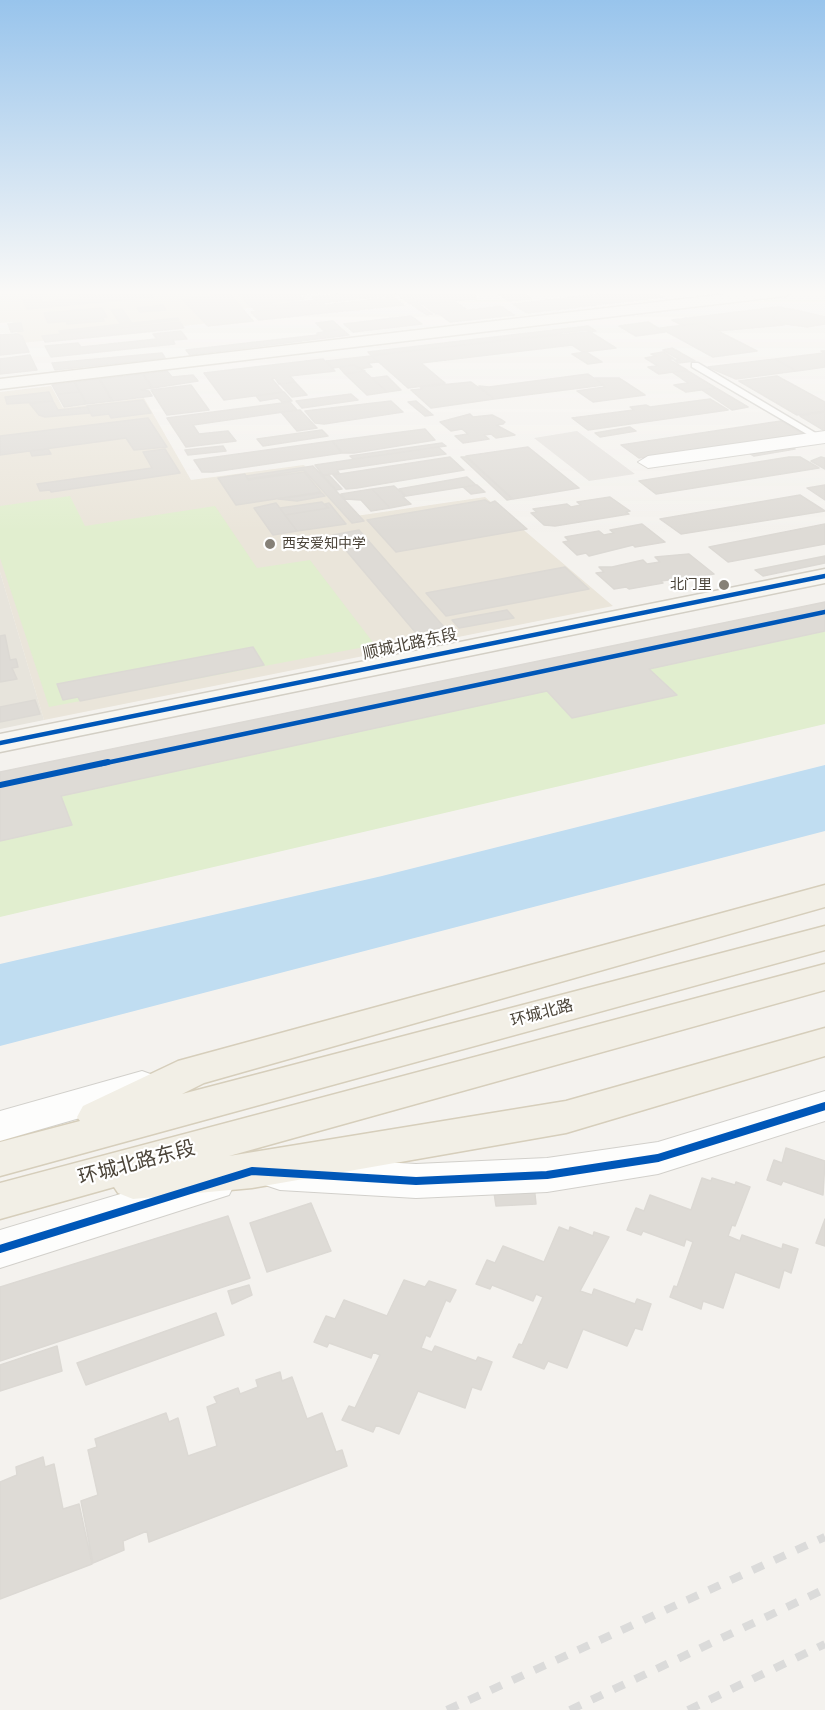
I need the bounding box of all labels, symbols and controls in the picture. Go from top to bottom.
place label: 西安爱知中学 [282,536,366,552]
marker: 西安爱知中学 [263,537,277,551]
place label: 北门里 [670,577,712,593]
marker: 北门里 [717,578,731,592]
street label: 顺城北路东段 [361,626,459,664]
street label: 环城北路 [509,996,575,1032]
street label: 环城北路东段 [76,1137,198,1191]

